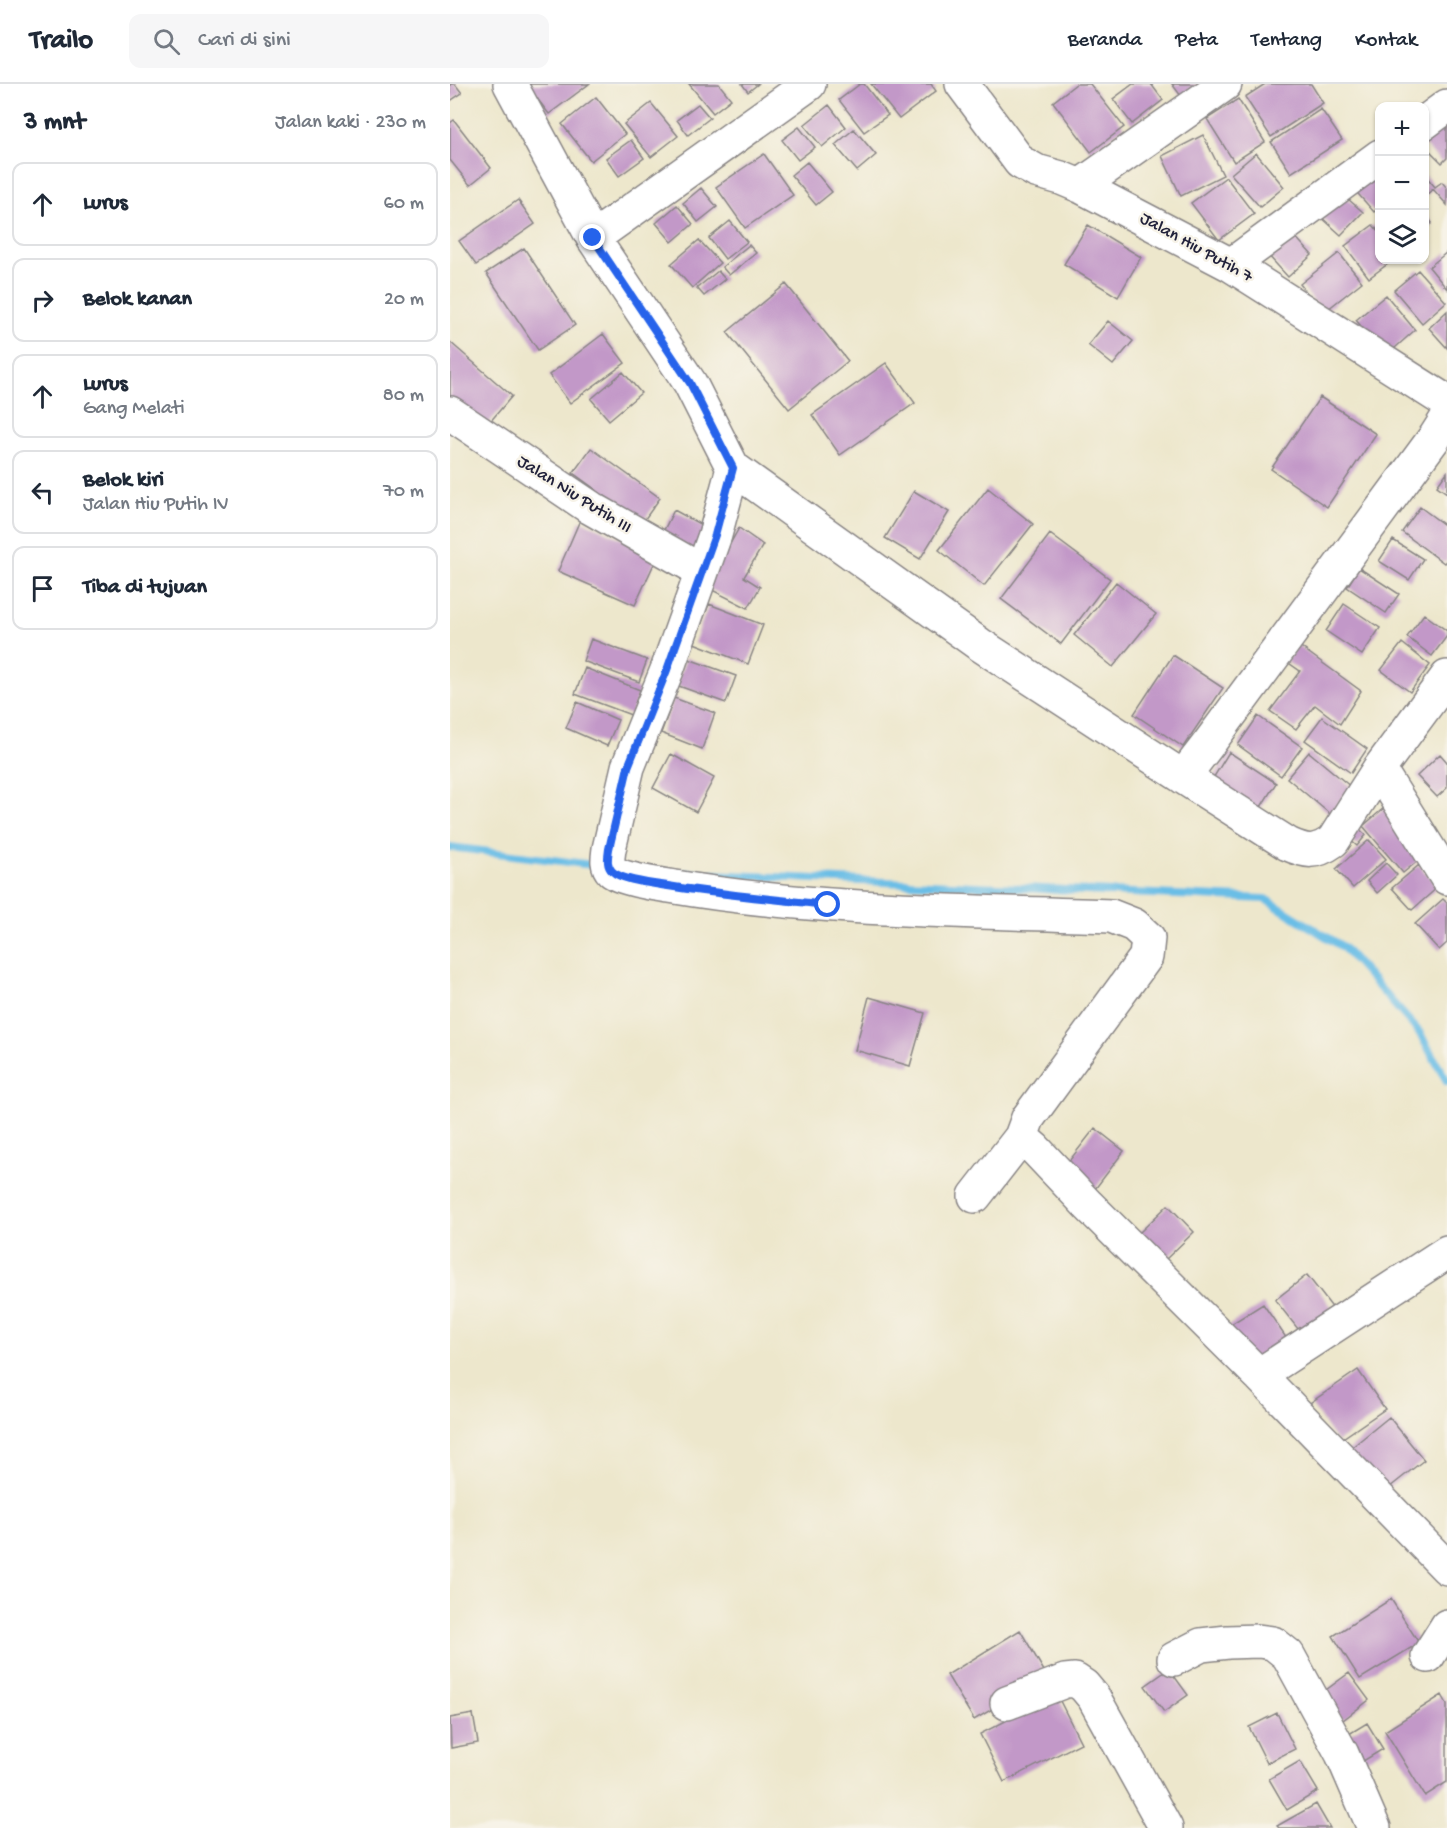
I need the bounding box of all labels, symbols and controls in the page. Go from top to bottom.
search box [129,14,549,68]
text: Trailo [30,25,93,58]
icon: search [150,25,183,58]
text: Cari di sini [198,28,291,54]
text: Beranda [1068,29,1142,54]
text: Peta [1175,29,1218,54]
text: Tentang [1251,29,1322,54]
text: Kontak [1355,29,1417,54]
map controls [1375,102,1429,264]
button: + [1375,102,1429,156]
text: 3 mnt [24,108,85,139]
text: Jalan kaki · 230 m [275,112,426,135]
button: − [1375,156,1429,210]
icon: ahead [26,188,59,221]
text: Lurus [83,191,128,217]
text: 60 m [384,193,424,216]
street label: Jalan Hiu Putih 7 [1136,208,1257,288]
button: layers [1375,210,1429,264]
route end [579,224,605,250]
icon: right [26,284,59,317]
text: Belok kanan [83,287,192,313]
text: 20 m [384,289,424,312]
text: Lurus [83,372,128,398]
icon: ahead [26,380,59,413]
text: 80 m [383,385,424,408]
text: Gang Melati [83,398,185,421]
street label: Jalan Niu Putih III [513,451,635,539]
text: Belok kiri [83,468,164,494]
icon: left [26,476,59,509]
text: 70 m [383,481,424,504]
text: Jalan Hiu Putih IV [83,494,229,517]
icon: arrive [26,572,59,605]
text: Tiba di tujuan [83,575,207,601]
route start [814,891,840,917]

